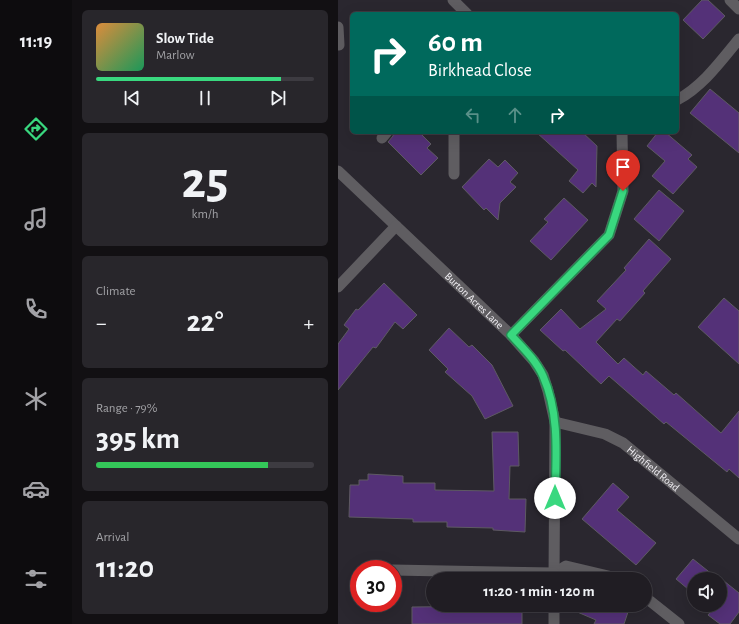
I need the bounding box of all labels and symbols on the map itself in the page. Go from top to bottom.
pin [606,150,640,191]
street label: Burton Acres Lane [443,270,506,331]
street label: Highfield Road [625,444,682,494]
position arrow [534,477,576,519]
speed limit sign: 30 [350,560,402,612]

